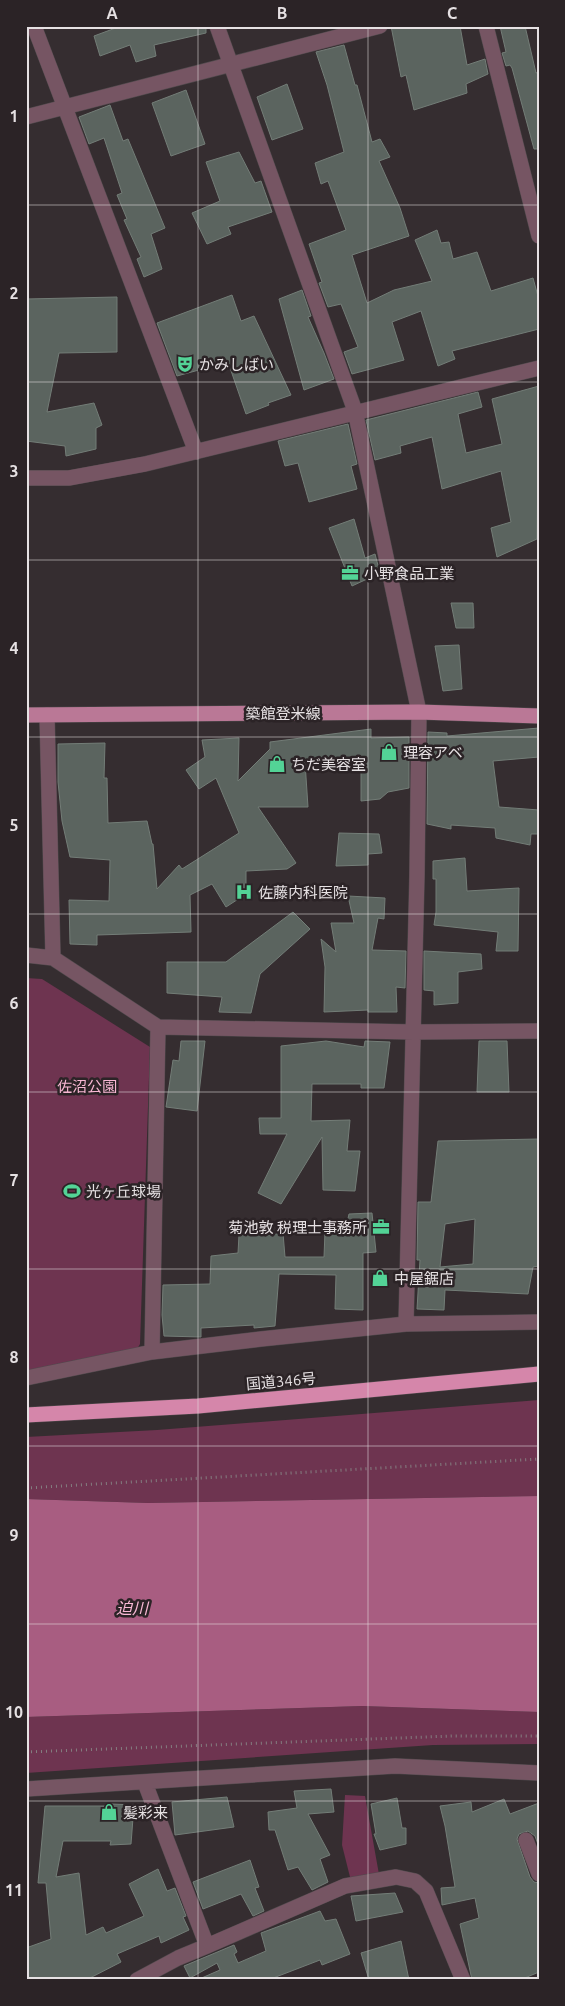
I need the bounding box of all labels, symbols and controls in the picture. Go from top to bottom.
text: A [106,4,118,22]
text: B [277,4,287,22]
text: C [447,4,457,22]
text: 1 [9,107,19,125]
text: 2 [9,284,19,302]
theatre icon: かみしばい [175,354,195,374]
place label: かみしばい [199,356,274,373]
text: 3 [9,462,19,480]
office icon: 小野食品工業 [340,563,360,583]
place label: 小野食品工業 [364,565,454,582]
text: 4 [9,639,19,657]
street label: 築館登米線 [245,705,321,722]
shop icon: 理容アベ [379,742,399,762]
place label: 理容アベ [403,744,463,761]
shop icon: ちだ美容室 [267,754,287,774]
place label: ちだ美容室 [291,756,366,773]
text: 5 [9,816,19,834]
hospital icon: 佐藤内科医院 [234,882,254,902]
place label: 佐藤内科医院 [258,884,348,901]
text: 6 [9,994,19,1012]
park label: 佐沼公園 [57,1078,117,1095]
text: 7 [9,1171,19,1189]
sports icon: 光ヶ丘球場 [62,1181,82,1201]
place label: 光ヶ丘球場 [86,1183,161,1200]
office icon: 菊池敦 税理士事務所 [371,1217,391,1237]
place label: 菊池敦 税理士事務所 [229,1219,367,1236]
shop icon: 中屋鋸店 [370,1268,390,1288]
place label: 中屋鋸店 [394,1270,454,1287]
text: 8 [9,1348,19,1366]
street label: 国道346号 [245,1369,317,1393]
text: 9 [9,1526,19,1544]
water label: 迫川 [116,1599,150,1617]
text: 10 [5,1703,23,1721]
shop icon: 髪彩来 [99,1802,119,1822]
place label: 髪彩来 [123,1804,168,1821]
text: 11 [5,1881,23,1899]

